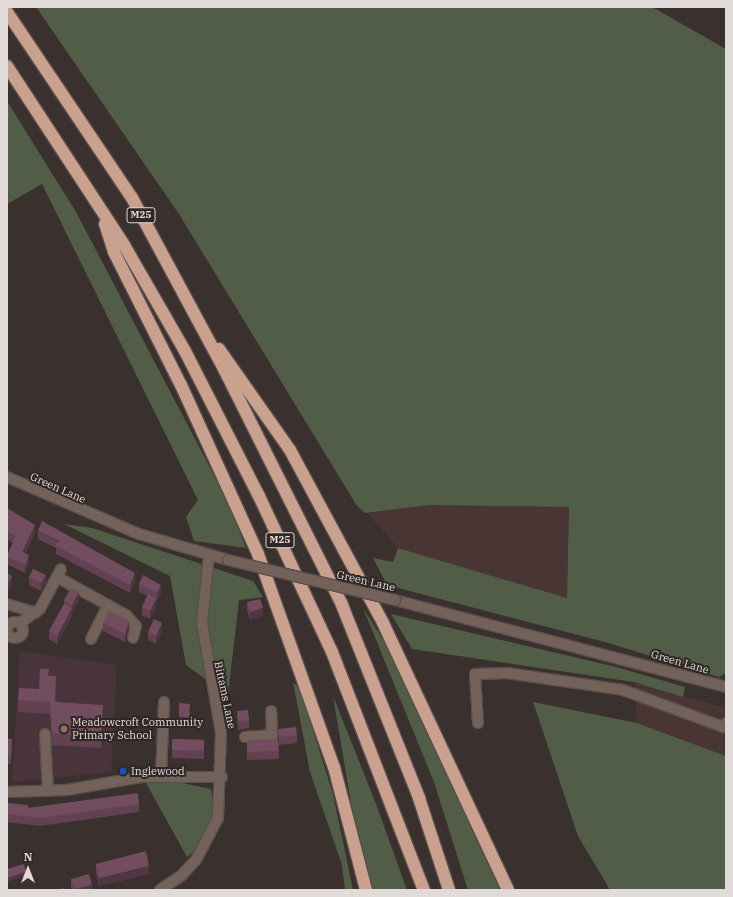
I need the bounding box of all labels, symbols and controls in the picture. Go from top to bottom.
road number: M25 [126,207,156,223]
street label: Green Lane [28,470,88,506]
road number: M25 [265,532,295,548]
street label: Green Lane [335,568,397,594]
street label: Green Lane [650,647,710,677]
street label: Bittams Lane [211,660,239,730]
place label: Meadowcroft Community Primary School [72,716,203,742]
marker: Meadowcroft Community Primary School [59,724,69,734]
place label: Inglewood [131,764,185,778]
marker: Inglewood [118,766,128,776]
north arrow [8,849,48,889]
text: N [24,850,32,864]

